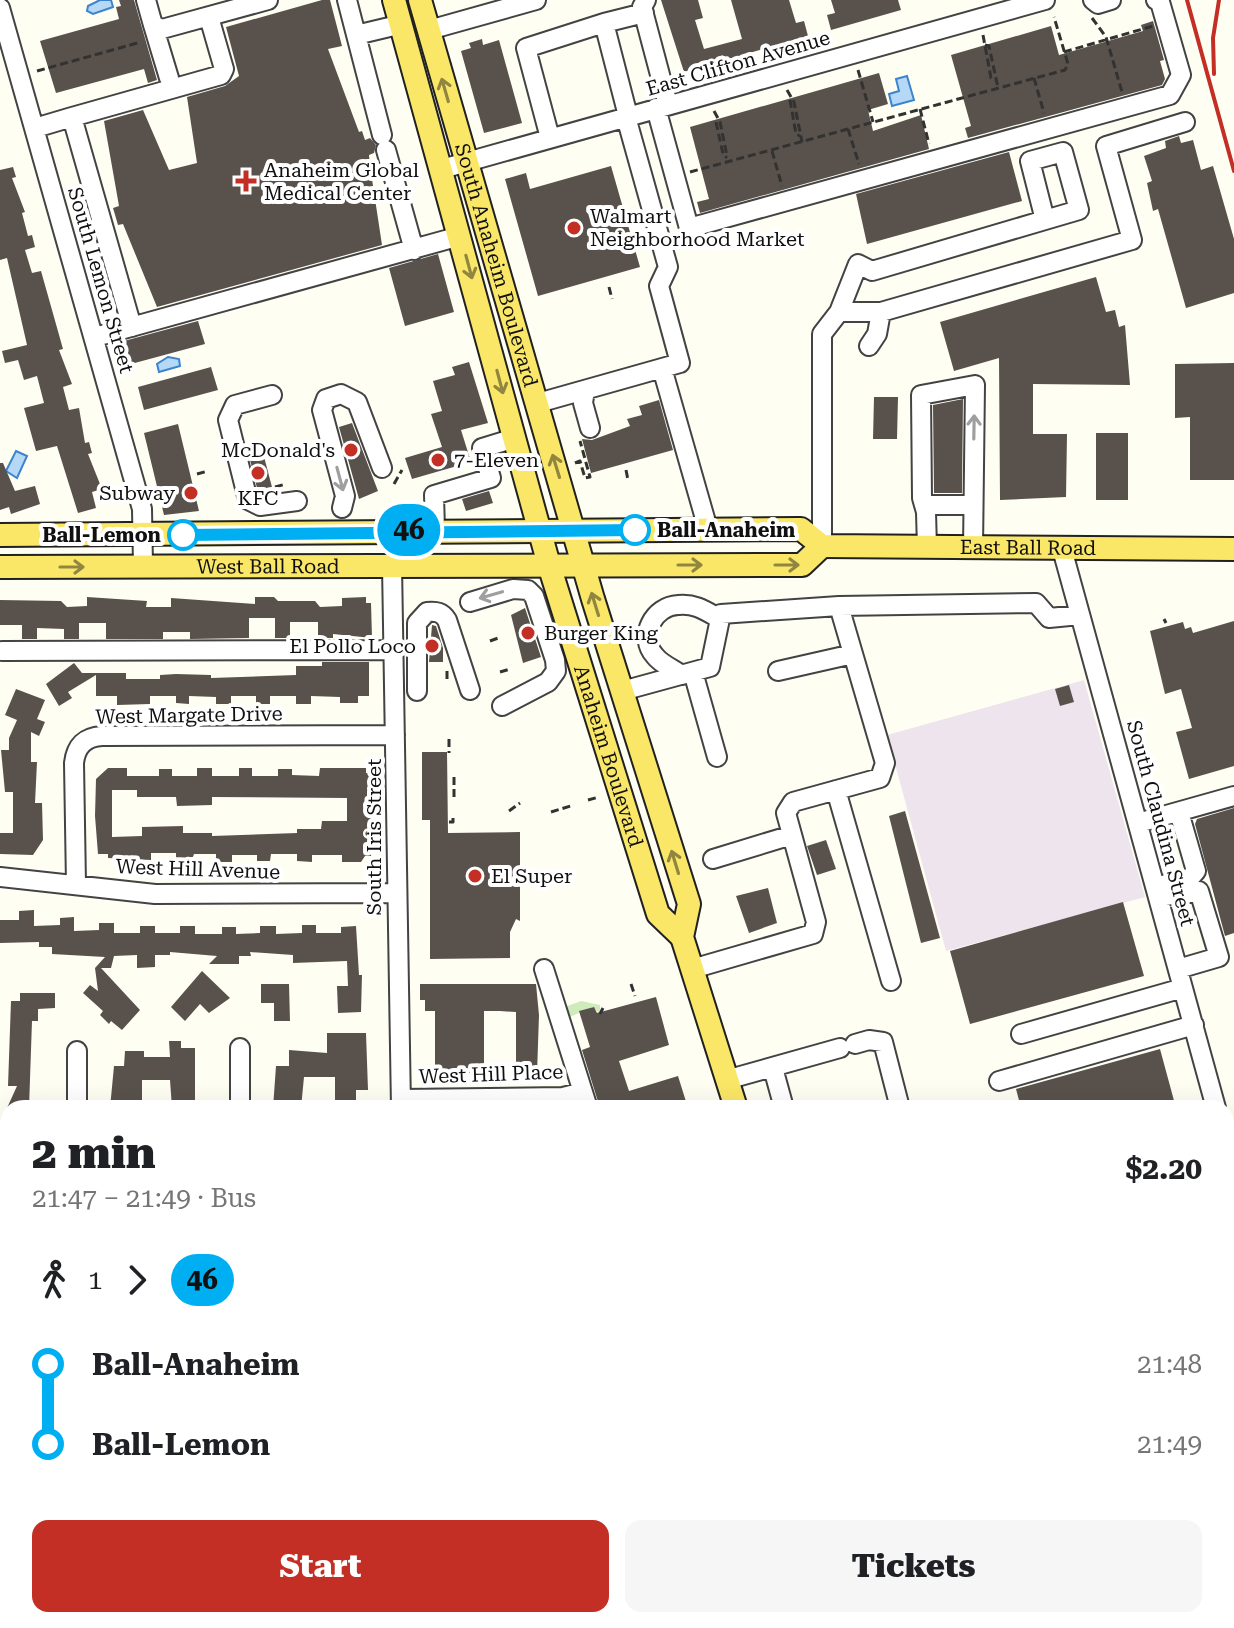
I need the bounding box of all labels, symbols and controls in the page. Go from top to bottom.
street label: East Clifton Avenue [643,25,833,101]
one-way arrow [437,77,452,103]
street label: South Anaheim Boulevard [450,141,543,390]
place label: Anaheim Global Medical Center [264,158,419,205]
marker: Anaheim Global Medical Center [235,170,257,192]
street label: South Lemon Street [63,184,139,376]
place label: Walmart Neighborhood Market [590,204,805,251]
marker: Walmart Neighborhood Market [565,219,583,237]
one-way arrow [462,253,477,279]
one-way arrow [493,368,508,394]
one-way arrow [966,414,982,441]
place label: McDonald's [221,438,335,462]
marker: McDonald's [342,441,360,459]
place label: 7-Eleven [454,448,539,472]
marker: 7-Eleven [429,451,447,469]
one-way arrow [548,454,563,480]
marker: KFC [249,464,267,482]
one-way arrow [334,465,349,491]
place label: Subway [99,481,175,505]
marker: Subway [182,484,200,502]
place label: KFC [238,486,278,510]
line badge: 46 [373,504,445,556]
text: 46 [393,513,425,546]
marker: Ball-Anaheim [620,515,650,545]
place label: Ball-Anaheim [657,518,795,542]
marker: Ball-Lemon [168,520,198,550]
place label: Ball-Lemon [42,523,162,547]
street label: East Ball Road [960,535,1096,560]
street label: West Ball Road [196,554,340,579]
one-way arrow [676,557,703,573]
one-way arrow [773,557,800,573]
one-way arrow [58,559,85,575]
one-way arrow [479,589,505,604]
one-way arrow [587,591,602,617]
place label: Burger King [544,621,659,645]
marker: Burger King [519,624,537,642]
place label: El Pollo Loco [289,634,416,658]
marker: El Pollo Loco [423,637,441,655]
street label: Anaheim Boulevard [569,662,648,850]
street label: West Margate Drive [95,701,283,729]
street label: South Claudina Street [1122,717,1200,929]
street label: South Iris Street [362,758,386,916]
one-way arrow [667,849,682,874]
street label: West Hill Avenue [115,854,281,884]
place label: El Super [491,864,572,888]
marker: El Super [466,867,484,885]
street label: West Hill Place [418,1059,564,1089]
text: 2 min [32,1127,156,1179]
text: $2.20 [1125,1151,1202,1186]
text: 21:47 – 21:49 · Bus [32,1183,256,1213]
icon: walk [32,1258,76,1302]
icon: forward [115,1258,159,1302]
text: 46 [187,1263,218,1296]
text: 1 [88,1265,103,1295]
text: Ball-Anaheim [92,1347,300,1382]
text: 21:48 [1137,1349,1202,1379]
text: Ball-Lemon [92,1427,270,1462]
text: 21:49 [1137,1429,1202,1459]
button: Start [32,1520,609,1612]
button: Tickets [625,1520,1202,1612]

